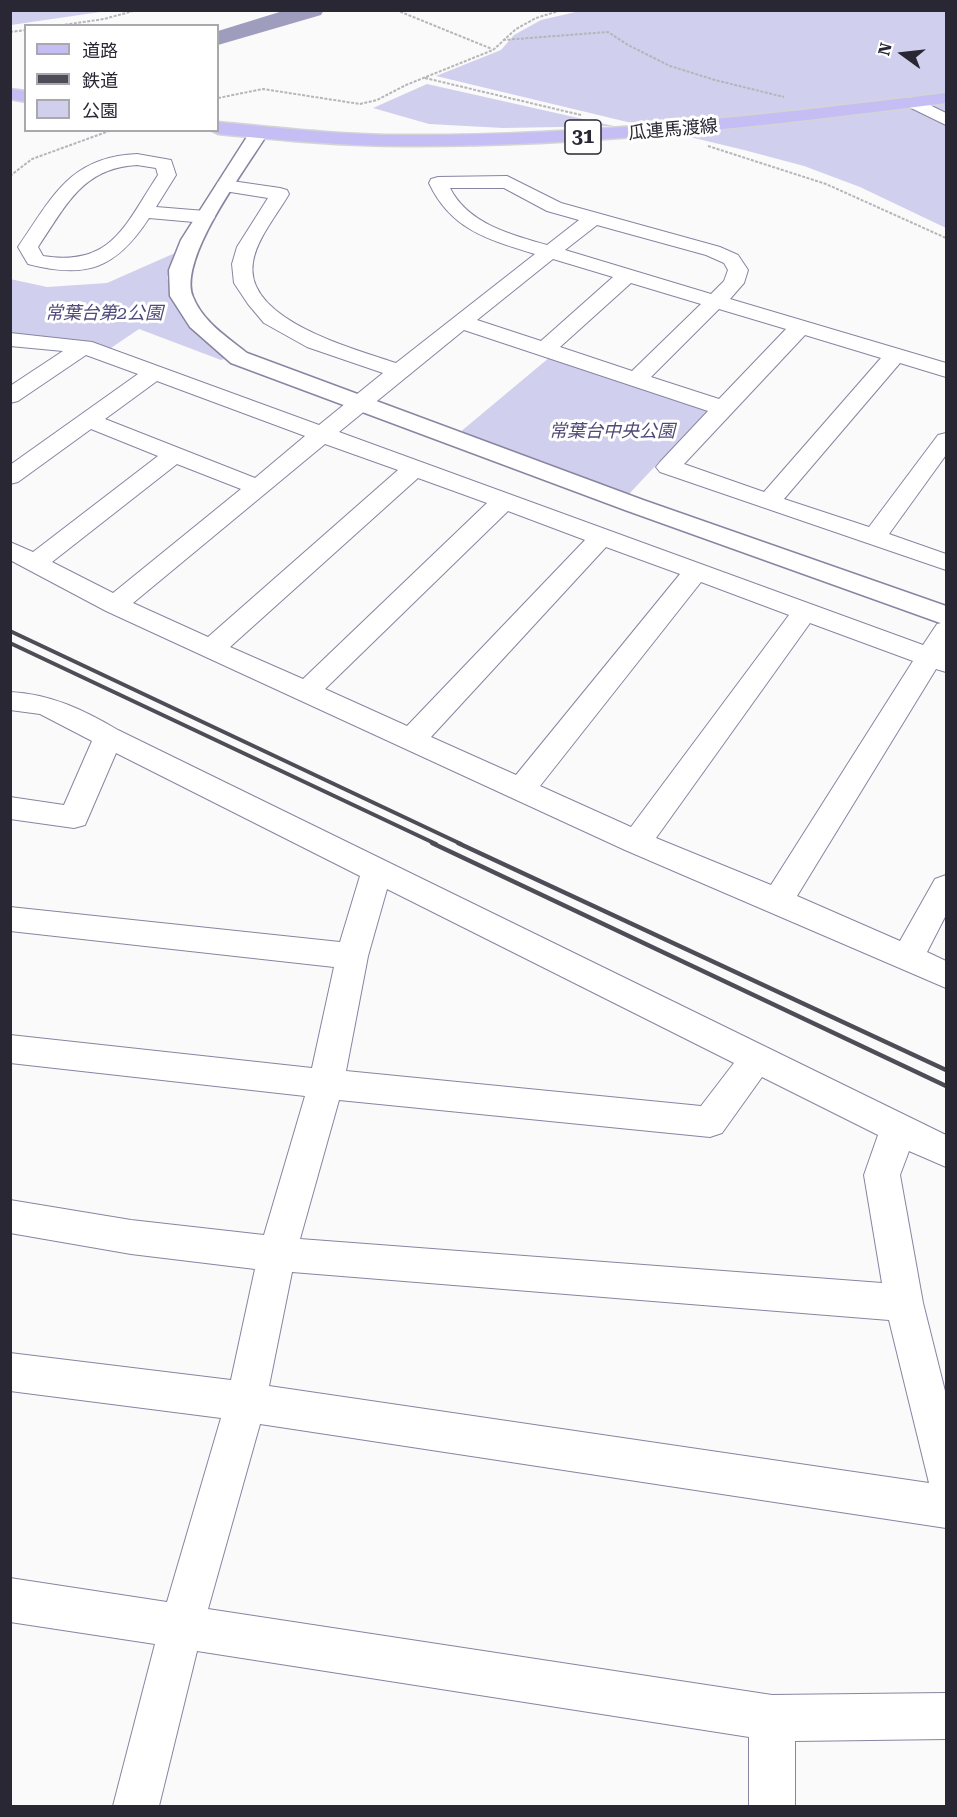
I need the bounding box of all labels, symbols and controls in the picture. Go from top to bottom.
legend [24,24,219,132]
north arrow [873,24,933,84]
text: 道路 [82,40,118,61]
text: N [874,41,896,58]
text: 鉄道 [82,70,118,91]
text: 公園 [82,100,118,121]
street label: 瓜連馬渡線 [627,115,719,145]
road number: 31 [565,120,601,154]
park label: 常葉台第2公園 [45,303,163,325]
park label: 常葉台中央公園 [549,421,675,443]

